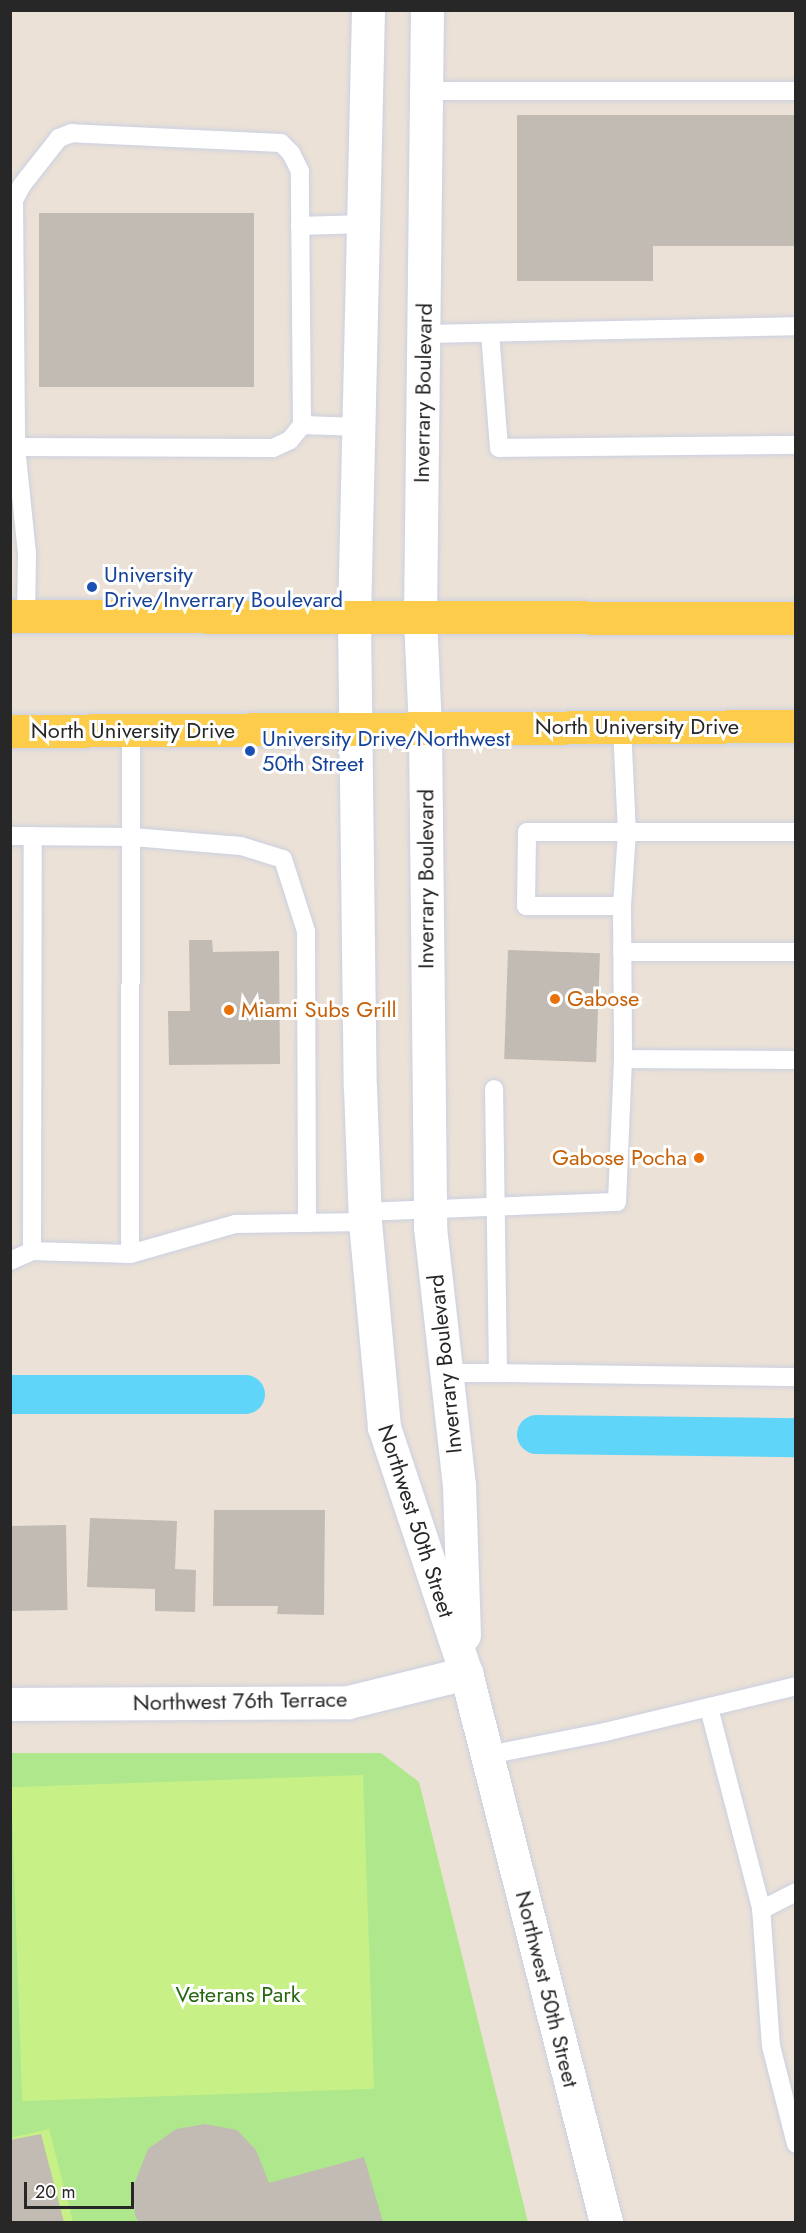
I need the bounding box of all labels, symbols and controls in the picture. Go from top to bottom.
street label: Inverrary Boulevard [408,303,438,483]
place label: University Drive/Inverrary Boulevard [104,561,343,612]
marker: University Drive/Inverrary Boulevard [85,580,99,594]
street label: North University Drive [535,714,739,740]
street label: North University Drive [31,718,235,744]
place label: University Drive/Northwest 50th Street [262,725,510,776]
marker: University Drive/Northwest 50th Street [243,744,257,758]
street label: Inverrary Boulevard [413,789,439,969]
place label: Gabose [567,986,639,1012]
marker: Gabose [548,992,562,1006]
place label: Miami Subs Grill [241,997,397,1023]
marker: Miami Subs Grill [222,1003,236,1017]
place label: Gabose Pocha [552,1145,687,1171]
marker: Gabose Pocha [692,1151,706,1165]
street label: Inverrary Boulevard [422,1273,468,1455]
street label: Northwest 50th Street [372,1421,460,1621]
street label: Northwest 76th Terrace [133,1686,347,1716]
street label: Northwest 50th Street [510,1888,584,2090]
park label: Veterans Park [175,1982,301,2008]
scale bar [27,2170,136,2208]
text: 20 m [35,2179,75,2205]

